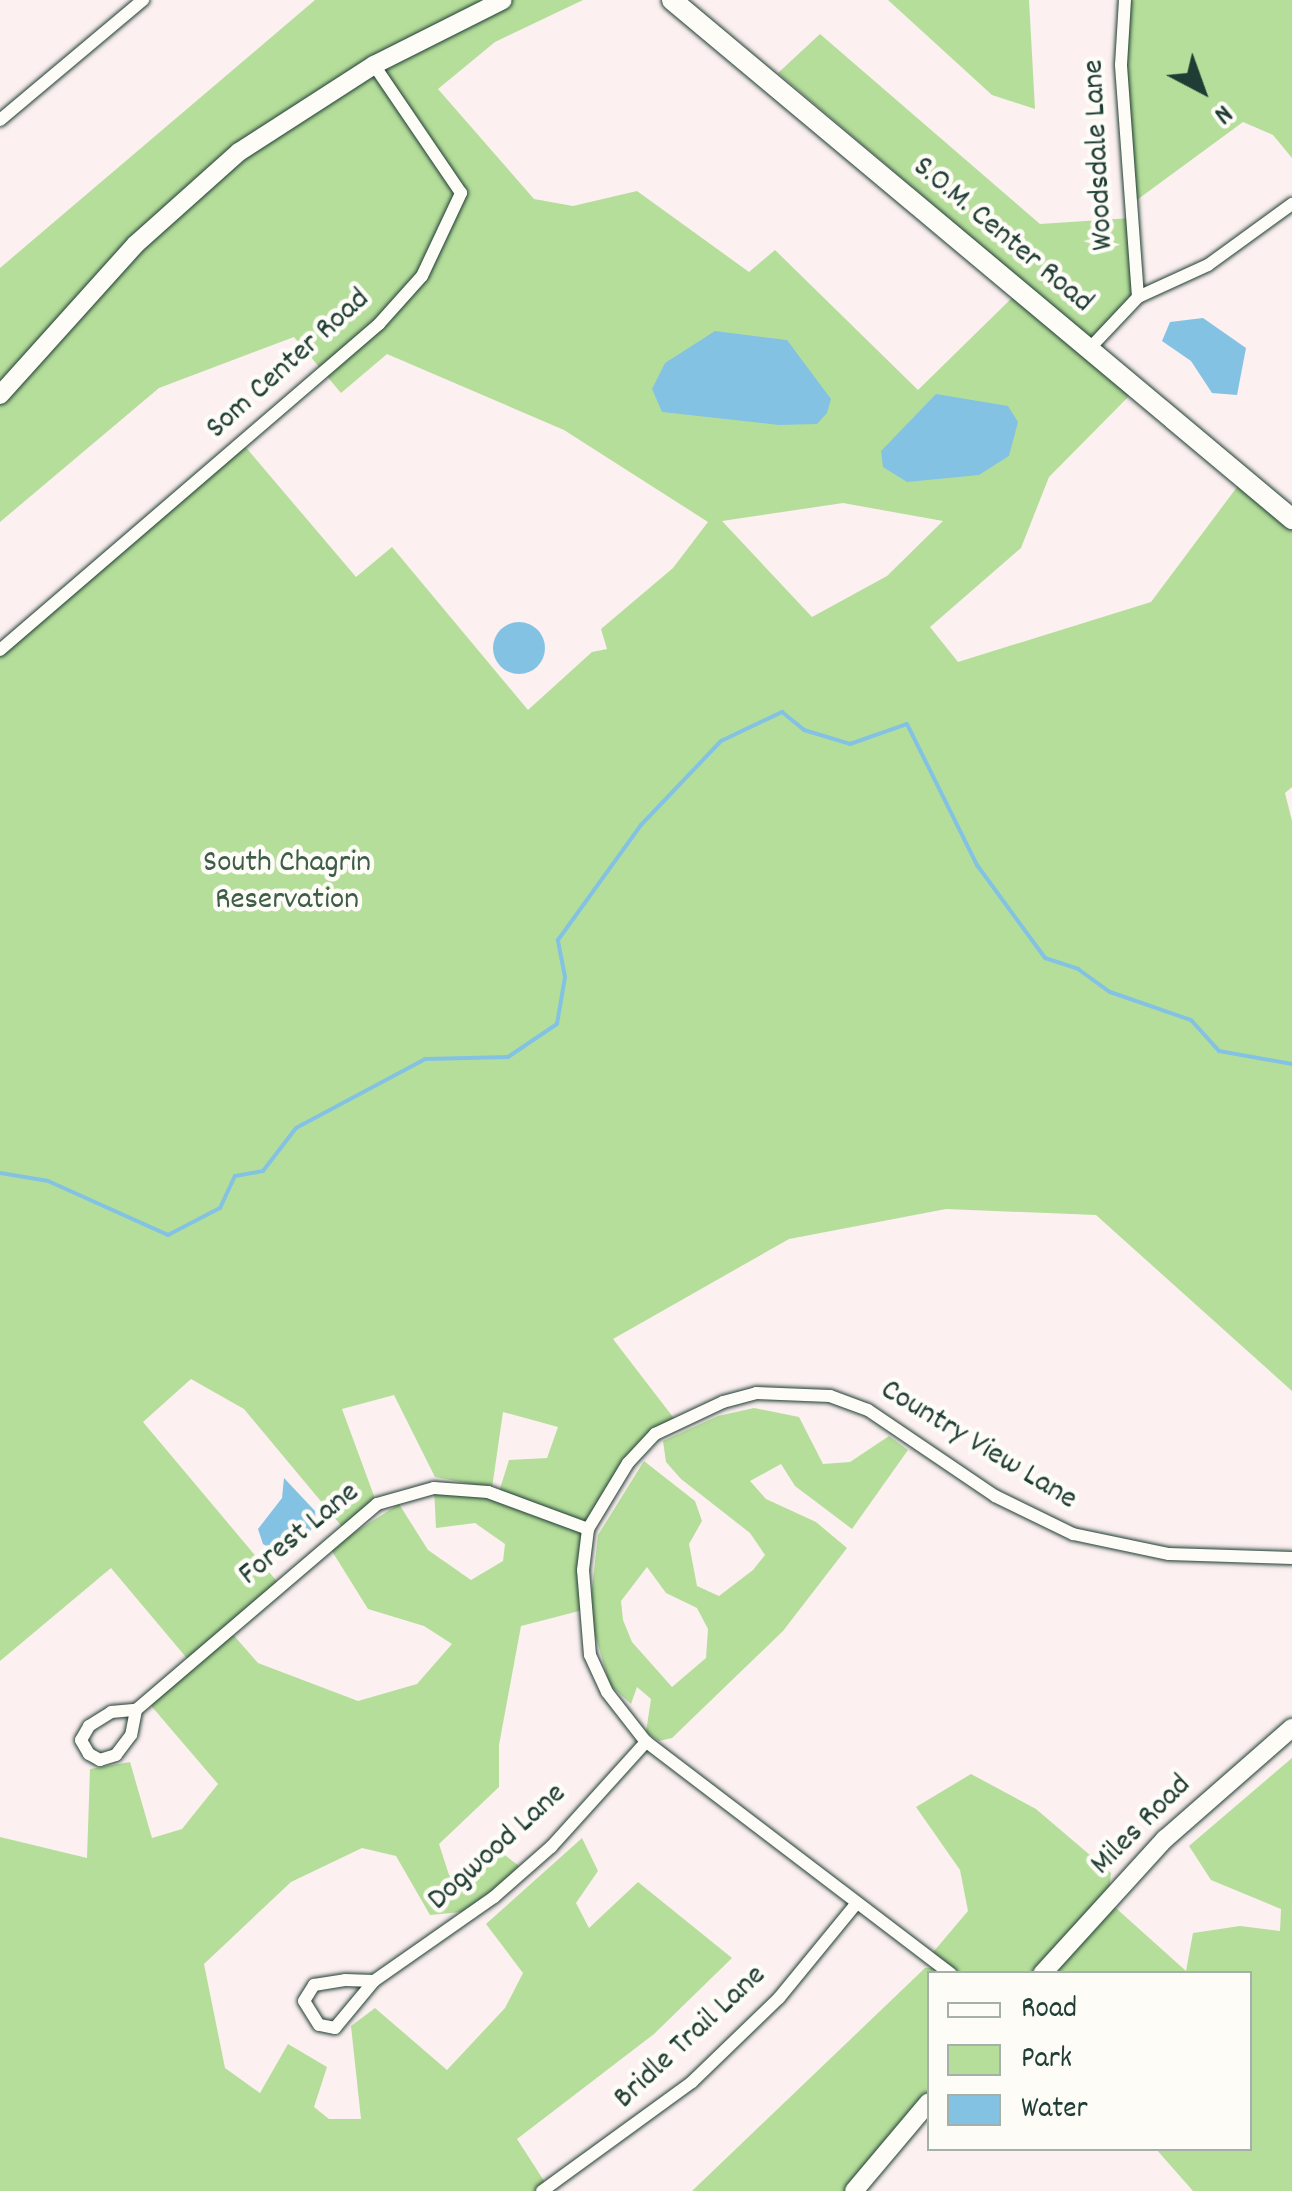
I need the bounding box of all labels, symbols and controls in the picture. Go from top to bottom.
north arrow [1152,40,1252,140]
street label: Woodsdale Lane [1076,58,1124,252]
text: N [1203,93,1240,132]
street label: S.O.M. Center Road [904,149,1100,323]
street label: Som Center Road [199,281,379,449]
park label: South Chagrin Reservation [203,846,371,921]
street label: Country View Lane [873,1372,1083,1520]
street label: Forest Lane [232,1475,368,1595]
street label: Miles Road [1084,1768,1200,1884]
street label: Dogwood Lane [421,1776,575,1920]
street label: Bridle Trail Lane [607,1958,775,2118]
legend [927,1971,1252,2151]
text: Road [1021,1989,1077,2032]
text: Park [1021,2039,1072,2082]
text: Water [1021,2089,1088,2132]

